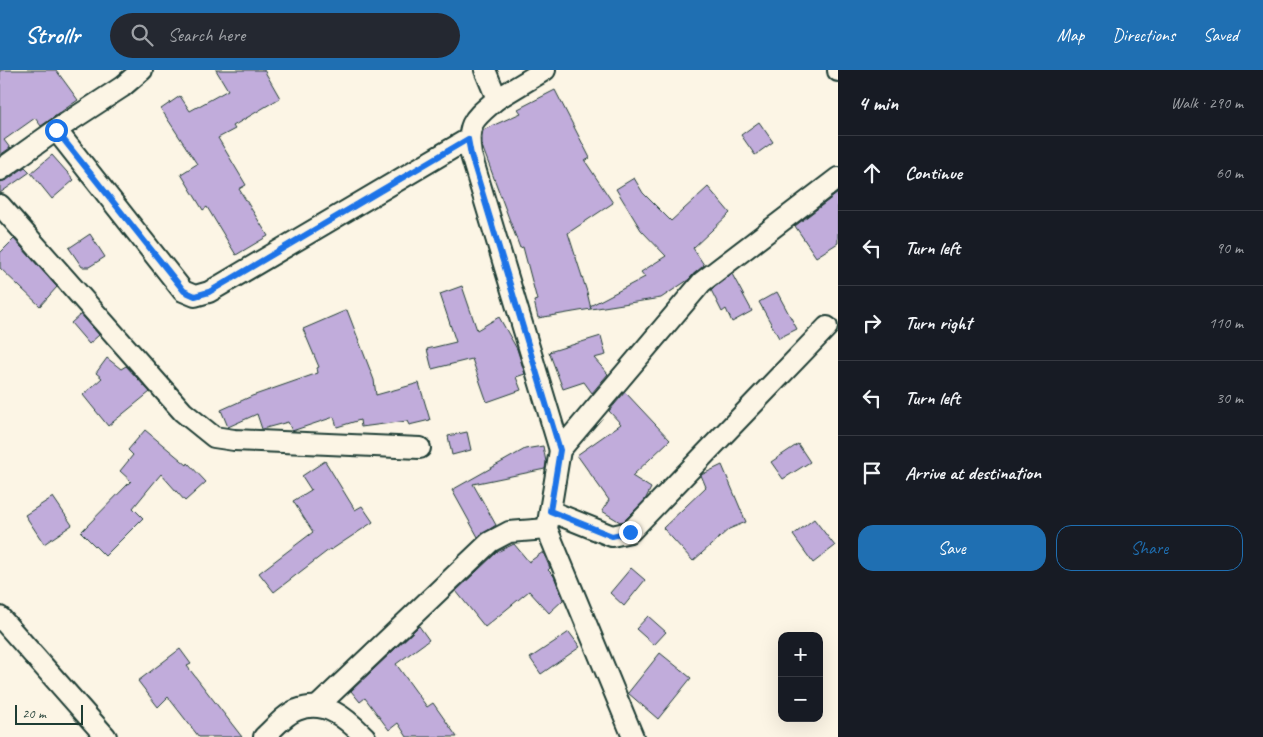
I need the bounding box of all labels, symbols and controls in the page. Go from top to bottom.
search box [110,13,460,58]
text: Strollr [25,20,80,50]
icon: search [128,21,156,49]
text: Search here [168,23,245,47]
text: Map [1057,24,1084,46]
text: Directions [1112,24,1175,46]
text: Saved [1203,24,1238,46]
text: 4 min [858,90,898,116]
text: Walk · 290 m [1171,93,1243,113]
route start [45,119,68,142]
icon: ahead [858,159,886,187]
text: Continue [905,161,962,185]
text: 60 m [1216,163,1243,183]
icon: left [858,234,886,262]
text: Turn left [905,236,960,260]
text: 90 m [1216,238,1243,258]
icon: right [858,309,886,337]
text: Turn right [905,311,972,335]
text: 110 m [1209,313,1243,333]
icon: left [858,384,886,412]
text: Turn left [905,386,960,410]
text: 30 m [1216,388,1243,408]
icon: arrive [858,459,886,487]
text: Arrive at destination [905,461,1041,485]
route end [619,521,642,544]
button: Save [858,525,1046,571]
button: Share [1056,525,1243,571]
map controls [778,632,823,722]
button: + [778,632,823,677]
button: − [778,677,823,722]
scale bar [15,702,82,725]
text: 20 m [22,705,46,722]

